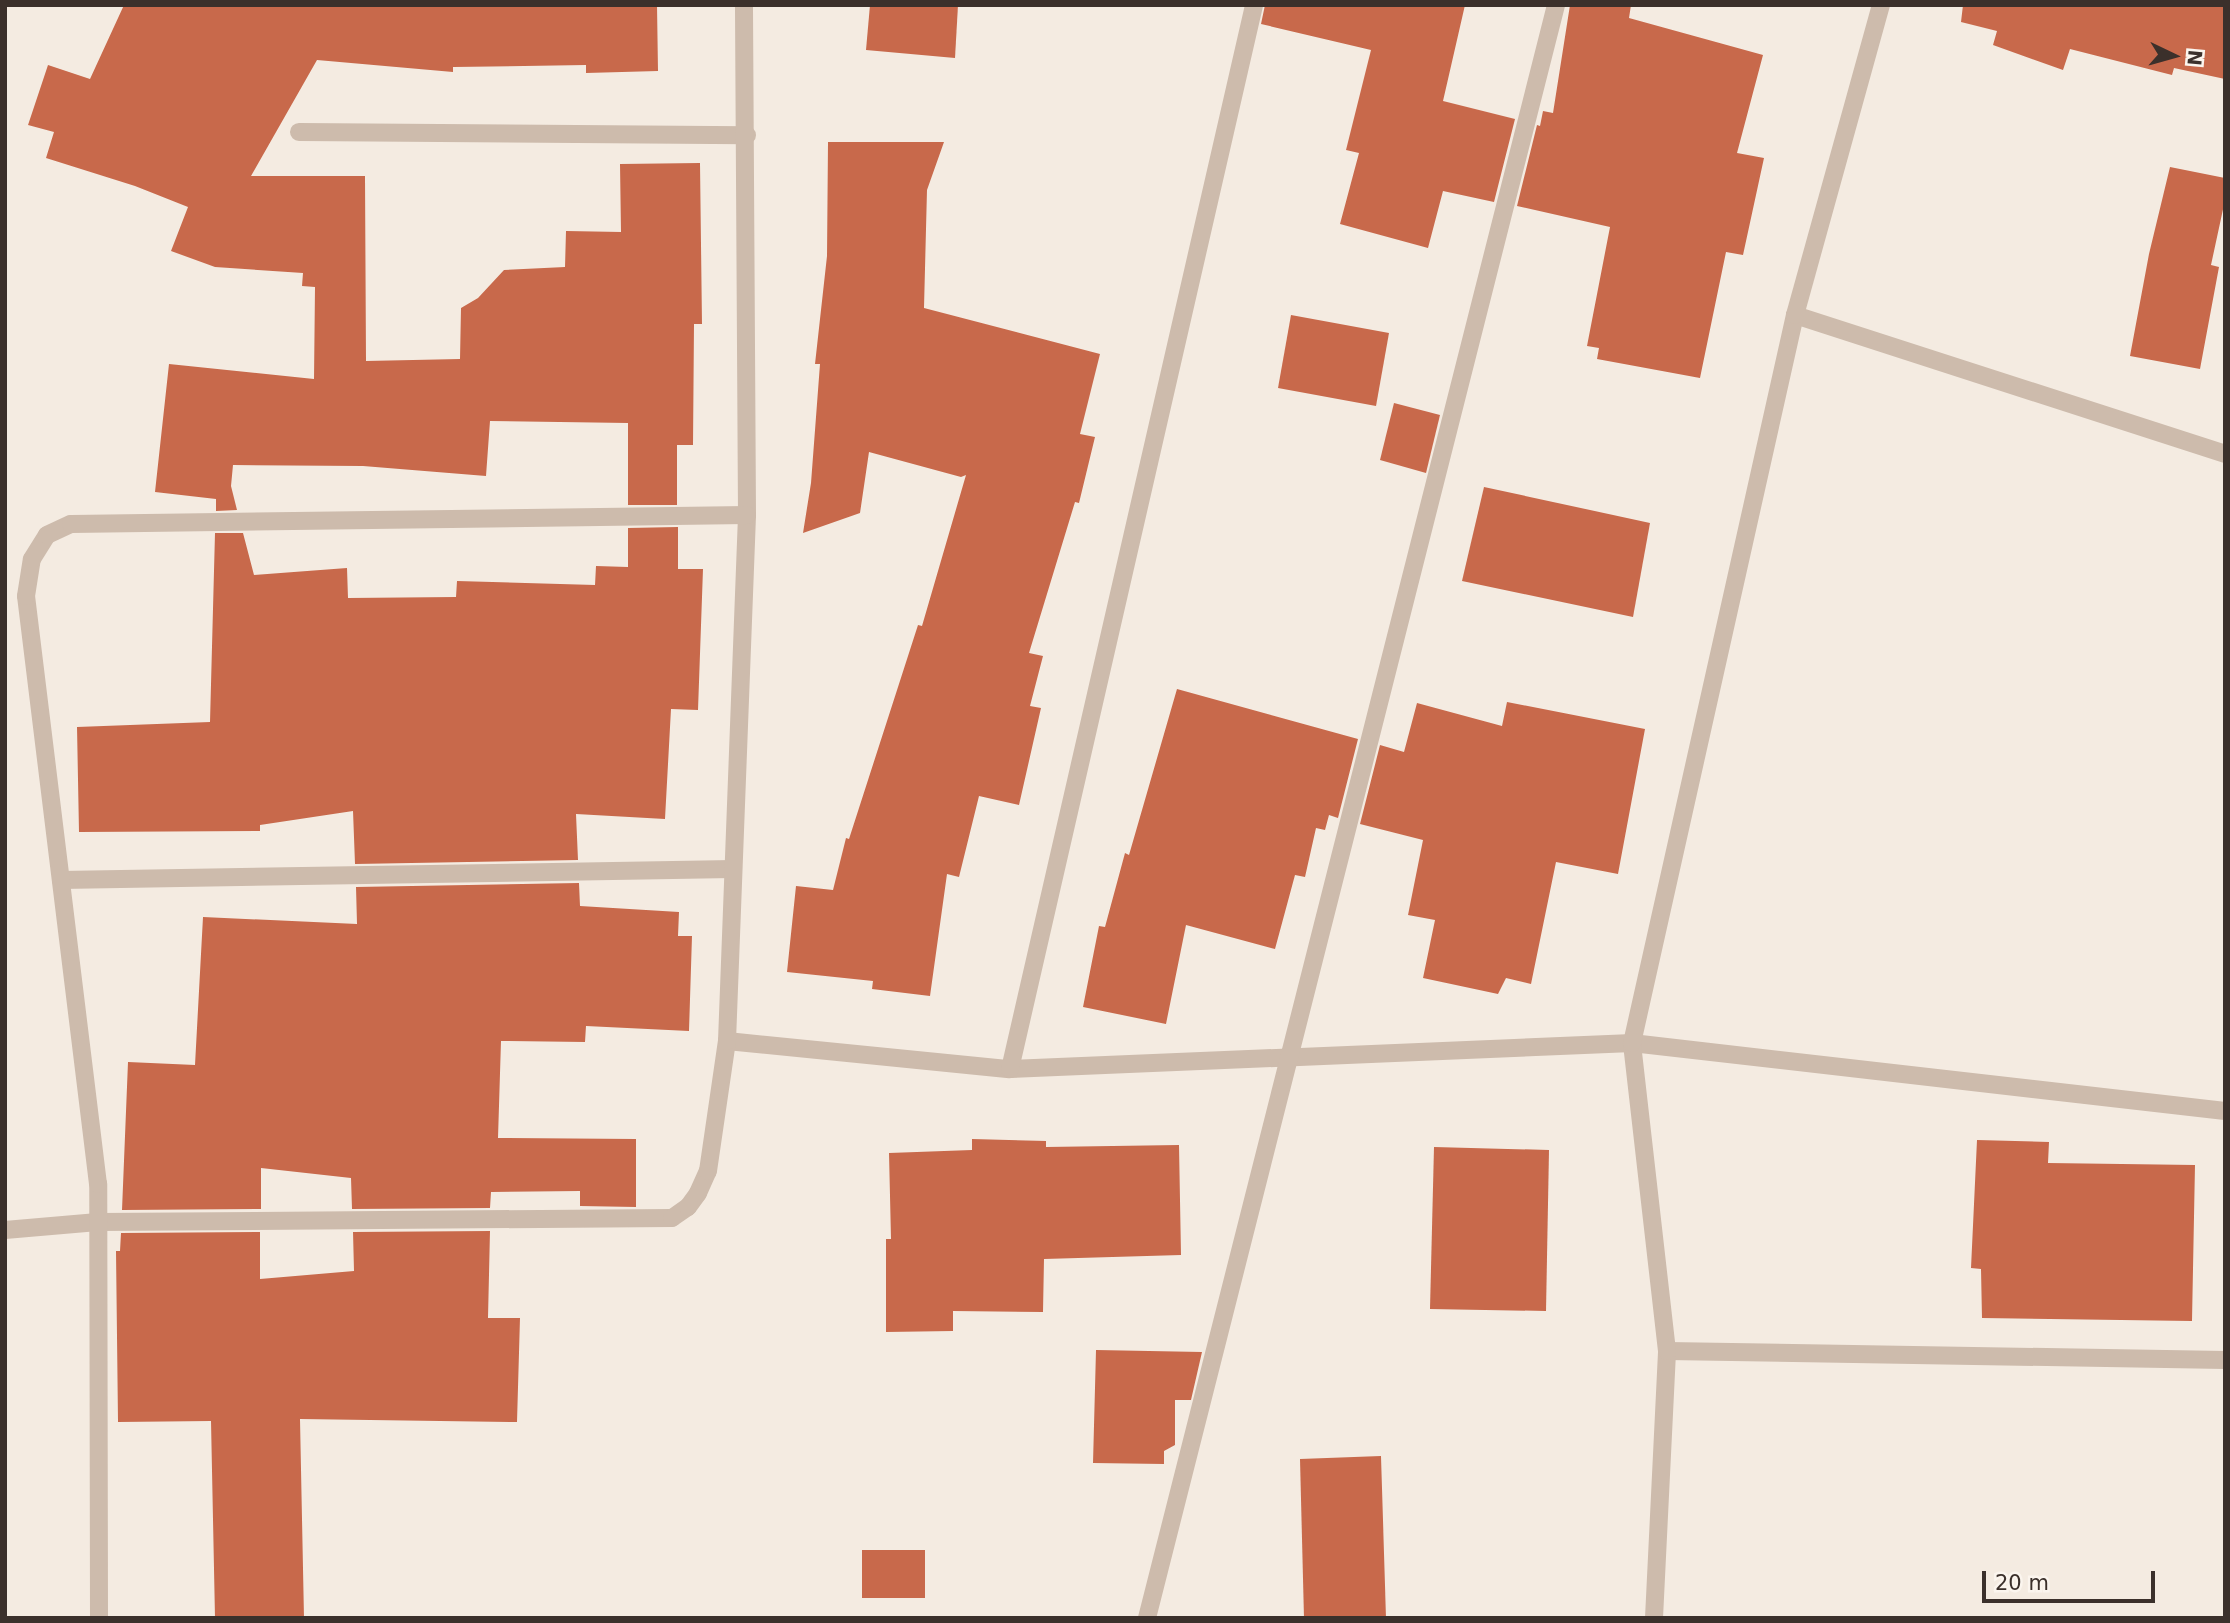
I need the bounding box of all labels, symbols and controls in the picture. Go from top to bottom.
north arrow [2139,21,2209,91]
text: N [2183,49,2207,67]
scale bar [1985,1556,2158,1600]
text: 20 m [1995,1571,2049,1595]

